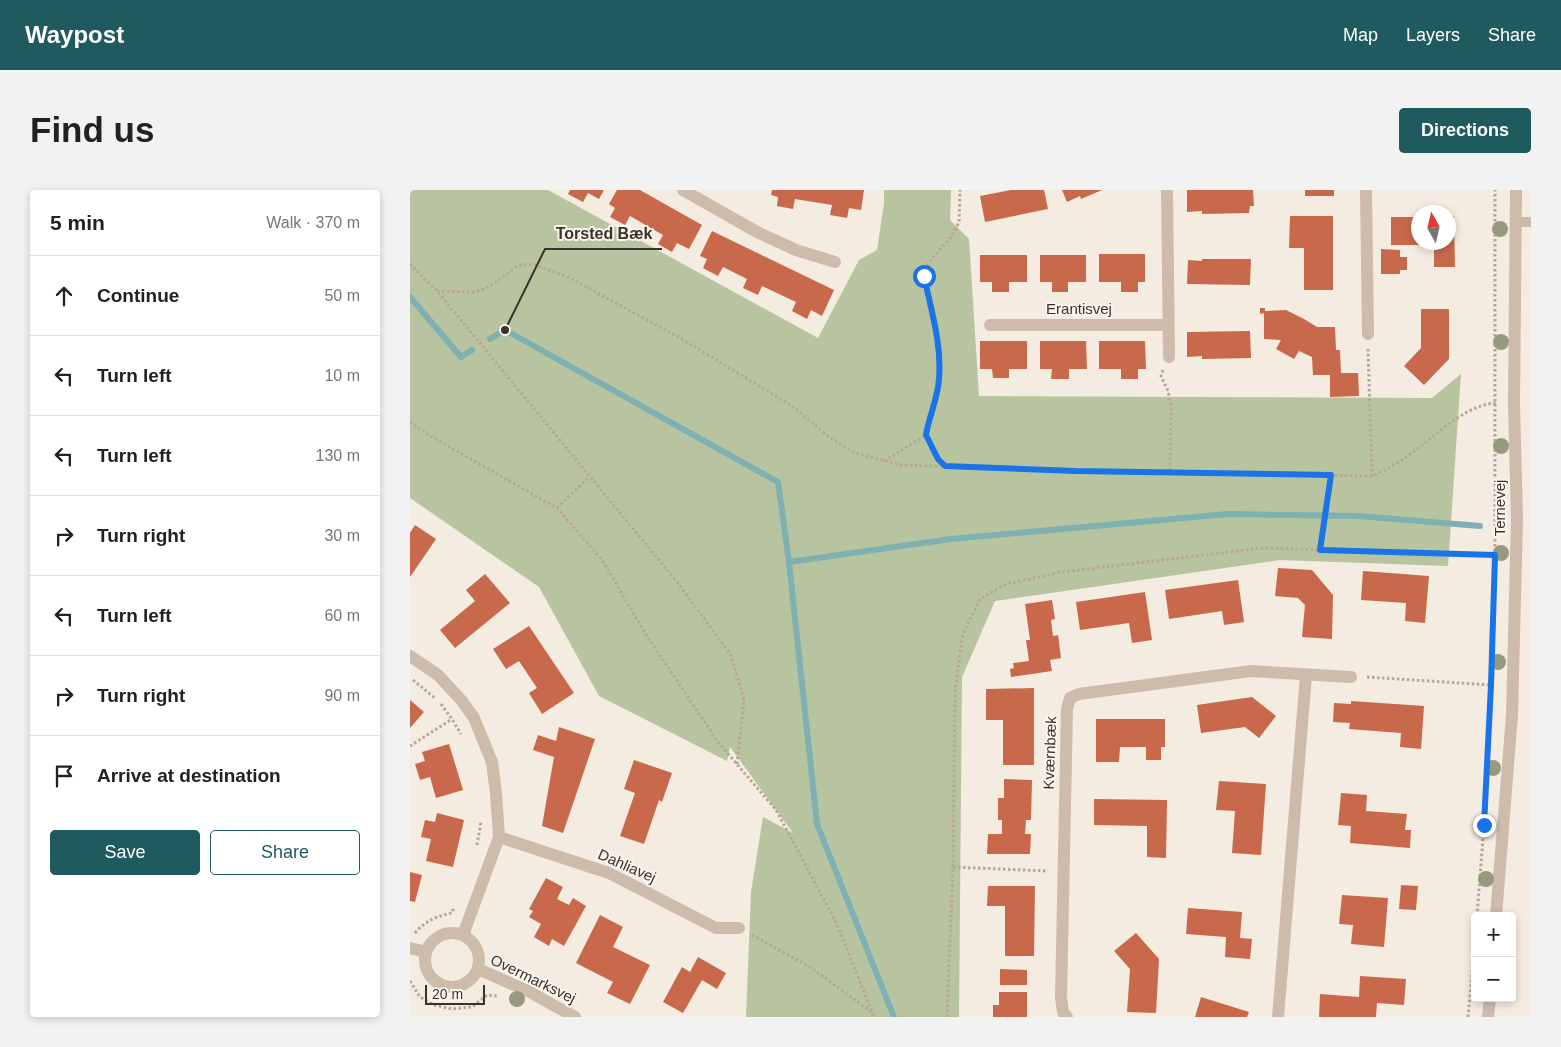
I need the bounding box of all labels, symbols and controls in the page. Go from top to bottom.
text: Waypost [25,21,124,48]
text: Map [1343,25,1378,45]
text: Layers [1406,25,1460,45]
text: Share [1488,25,1536,45]
button: Directions [1399,108,1531,153]
text: Find us [30,110,154,149]
north arrow [1411,205,1456,250]
text: 5 min [50,211,105,234]
text: Walk · 370 m [266,214,360,231]
callout: Torsted Bæk [545,218,662,249]
text: Torsted Bæk [556,225,652,242]
route start [913,265,936,288]
icon: ahead [50,282,78,310]
text: Continue [97,285,179,306]
text: 50 m [324,287,360,304]
street label: Erantisvej [1046,300,1112,317]
icon: left [50,362,78,390]
text: Turn left [97,365,172,386]
text: 10 m [324,367,360,384]
icon: left [50,442,78,470]
text: Turn left [97,445,172,466]
text: 130 m [316,447,360,464]
street label: Ternevej [1491,480,1508,536]
icon: right [50,522,78,550]
text: Turn right [97,525,185,546]
text: 30 m [324,527,360,544]
icon: left [50,602,78,630]
text: Turn left [97,605,172,626]
text: 60 m [324,607,360,624]
icon: right [50,682,78,710]
text: Turn right [97,685,185,706]
text: 90 m [324,687,360,704]
street label: Kværnbæk [1040,716,1059,790]
icon: arrive [50,762,78,790]
text: Arrive at destination [97,765,281,786]
route end [1473,814,1496,837]
button: Save [50,830,200,875]
button: Share [210,830,360,875]
street label: Dahliavej [596,845,659,886]
map controls [1471,912,1516,1002]
button: + [1471,912,1516,957]
street label: Overmarksvej [488,951,579,1006]
button: − [1471,957,1516,1002]
scale bar [425,982,485,1005]
text: 20 m [432,986,463,1002]

